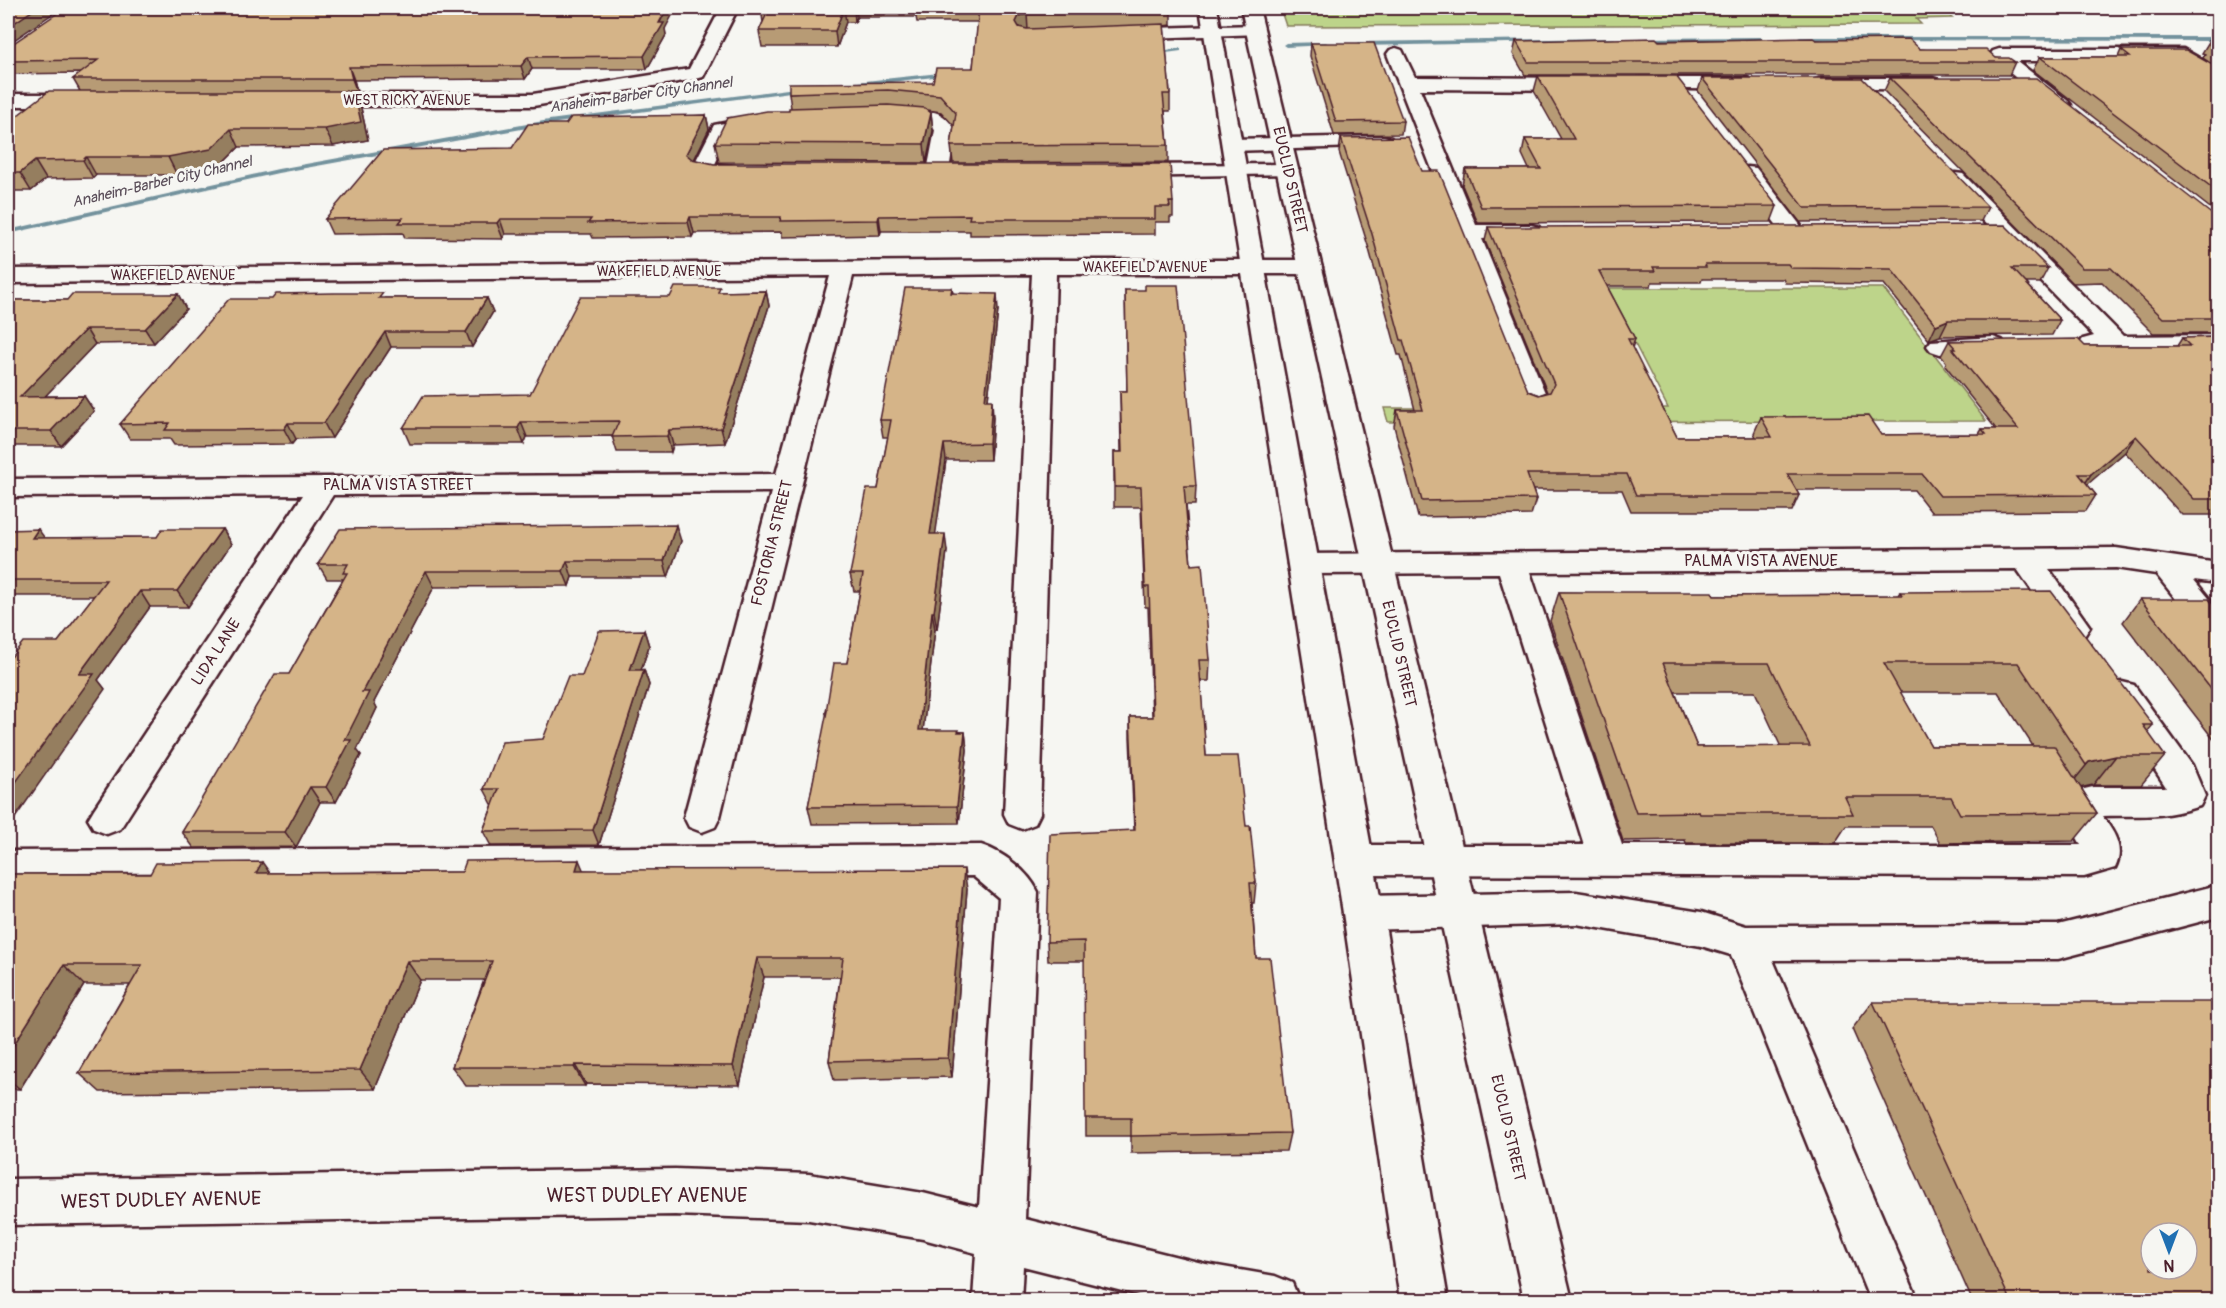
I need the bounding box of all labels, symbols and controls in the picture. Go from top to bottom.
water label: Anaheim-Barber City Channel [548,73,735,117]
street label: WEST RICKY AVENUE [343,92,471,109]
street label: EUCLID STREET [1268,125,1312,235]
water label: Anaheim-Barber City Channel [70,152,255,212]
street label: WAKEFIELD AVENUE [1083,259,1207,276]
street label: WAKEFIELD AVENUE [597,263,721,280]
street label: WAKEFIELD AVENUE [111,267,235,284]
street label: PALMA VISTA STREET [323,475,473,495]
street label: FOSTORIA STREET [747,478,797,608]
street label: PALMA VISTA AVENUE [1684,551,1838,571]
street label: EUCLID STREET [1377,599,1421,709]
street label: LIDA LANE [187,615,245,689]
street label: EUCLID STREET [1486,1073,1530,1183]
street label: WEST DUDLEY AVENUE [547,1183,747,1208]
street label: WEST DUDLEY AVENUE [60,1186,262,1214]
north arrow [2139,1221,2199,1281]
text: N [2163,1255,2174,1275]

